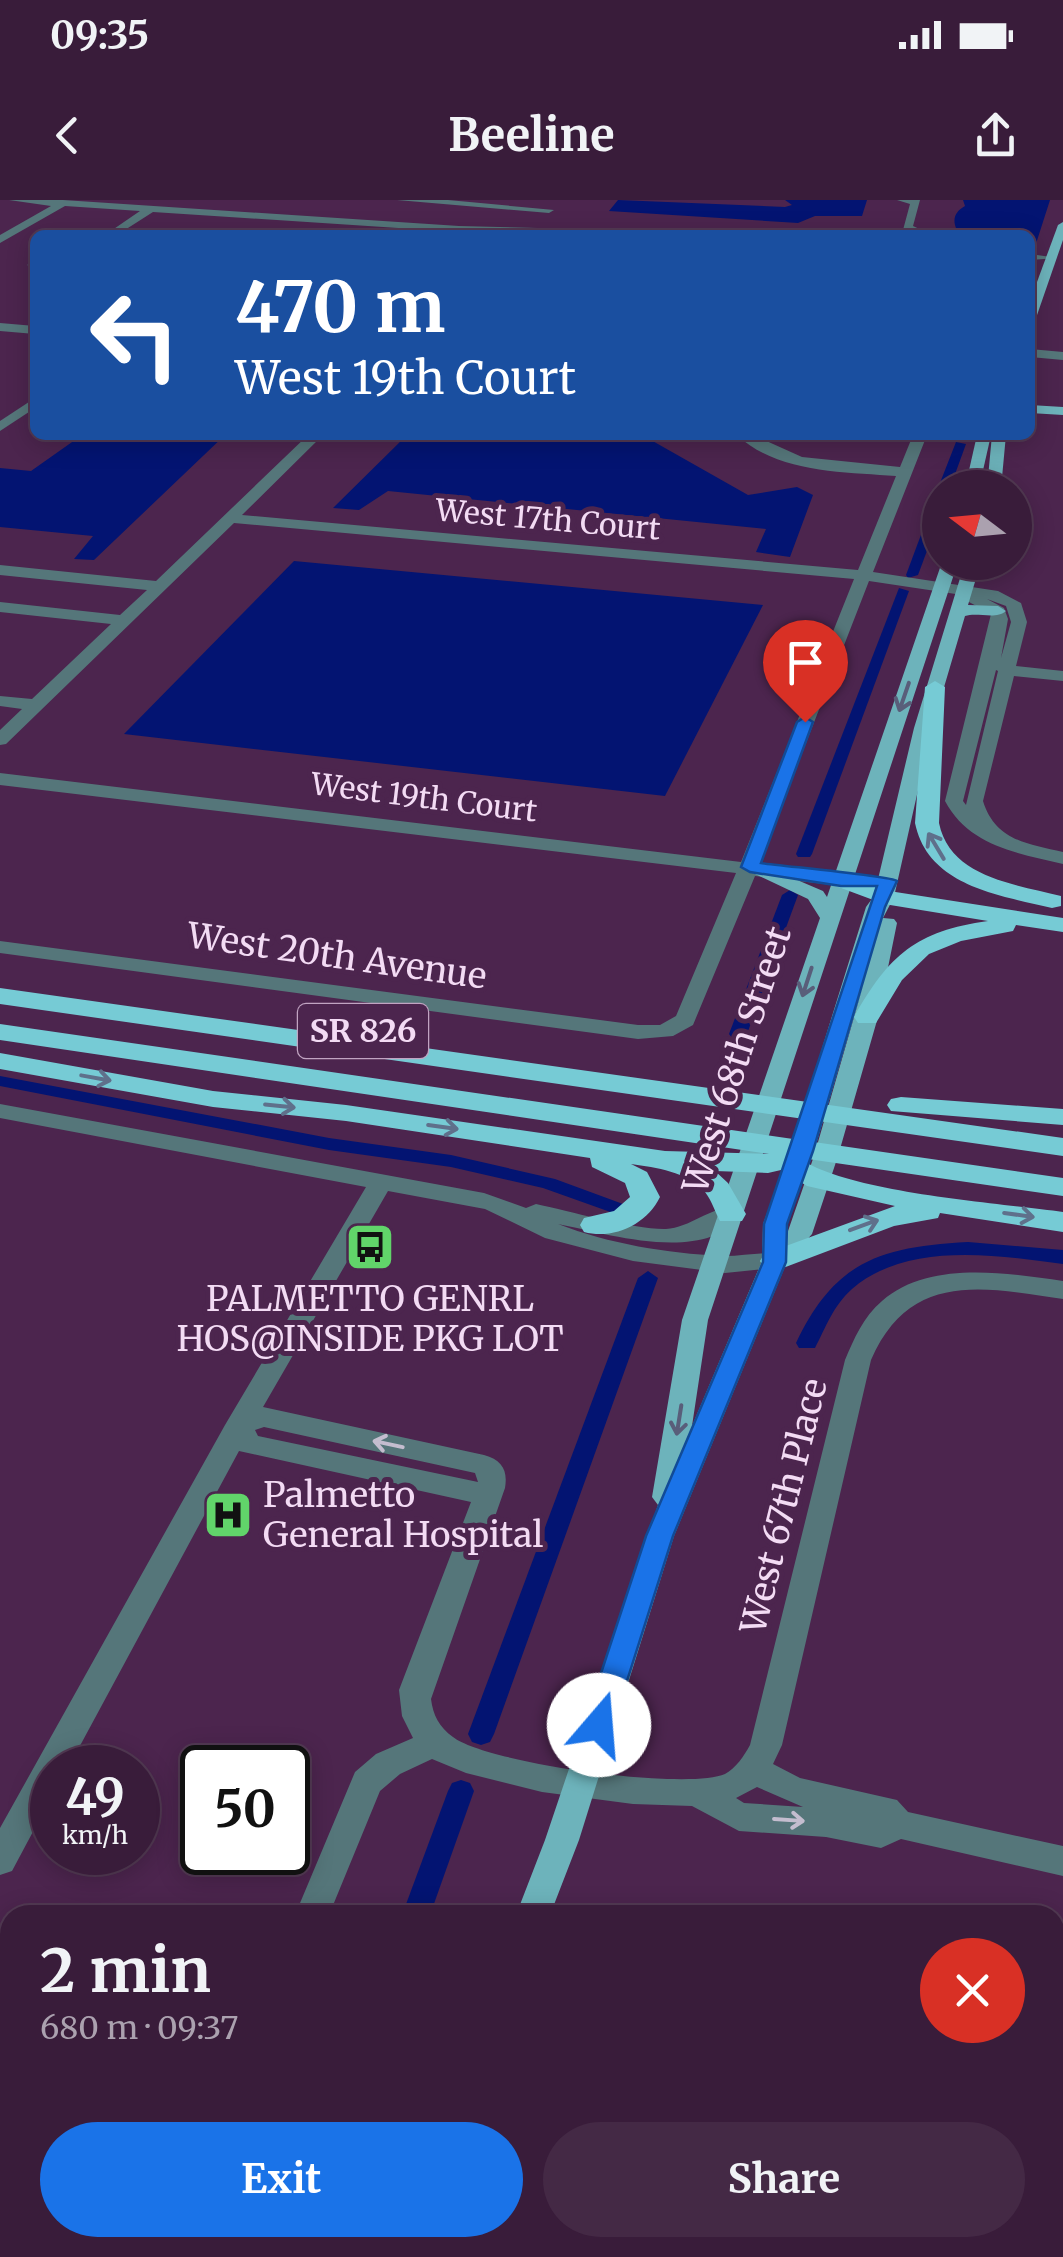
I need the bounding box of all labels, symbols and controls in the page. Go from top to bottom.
text: 09:35 [50,12,149,59]
text: Beeline [448,107,615,163]
icon: back [40,108,95,163]
icon: share [968,108,1023,163]
text: 470 m [235,263,445,351]
icon: left [70,270,200,400]
text: West 19th Court [235,350,576,406]
north arrow [922,470,1032,580]
map controls [922,470,1032,580]
street label: West 17th Court [433,490,662,548]
pin [763,620,848,723]
icon: arrive [778,635,833,690]
one-way arrow [894,681,912,712]
street label: West 19th Court [308,764,540,830]
one-way arrow [926,833,946,861]
street label: West 20th Avenue [184,913,489,999]
street label: West 68th Street [673,921,801,1200]
one-way arrow [797,966,815,997]
road number: SR 826 [298,1004,428,1058]
one-way arrow [79,1069,112,1088]
one-way arrow [263,1097,295,1116]
one-way arrow [426,1119,458,1137]
one-way arrow [1002,1207,1034,1225]
one-way arrow [848,1214,879,1232]
bus stop icon: PALMETTO GENRL HOS@INSIDE PKG LOT [344,1221,396,1273]
place label: PALMETTO GENRL HOS@INSIDE PKG LOT [177,1277,563,1361]
street label: West 67th Place [731,1374,837,1639]
one-way arrow [669,1403,687,1436]
one-way arrow [373,1434,405,1453]
place label: Palmetto General Hospital [263,1473,543,1557]
hospital icon: Palmetto General Hospital [202,1489,254,1541]
position arrow [547,1673,651,1777]
speed limit sign: 50 [180,1745,310,1875]
text: 49 [65,1766,125,1829]
one-way arrow [772,1811,804,1830]
text: km/h [62,1819,128,1851]
text: 2 min [40,1933,211,2008]
button: close [920,1938,1025,2043]
text: 680 m · 09:37 [40,2008,239,2048]
button: Exit [40,2122,523,2237]
button: Share [543,2122,1025,2237]

